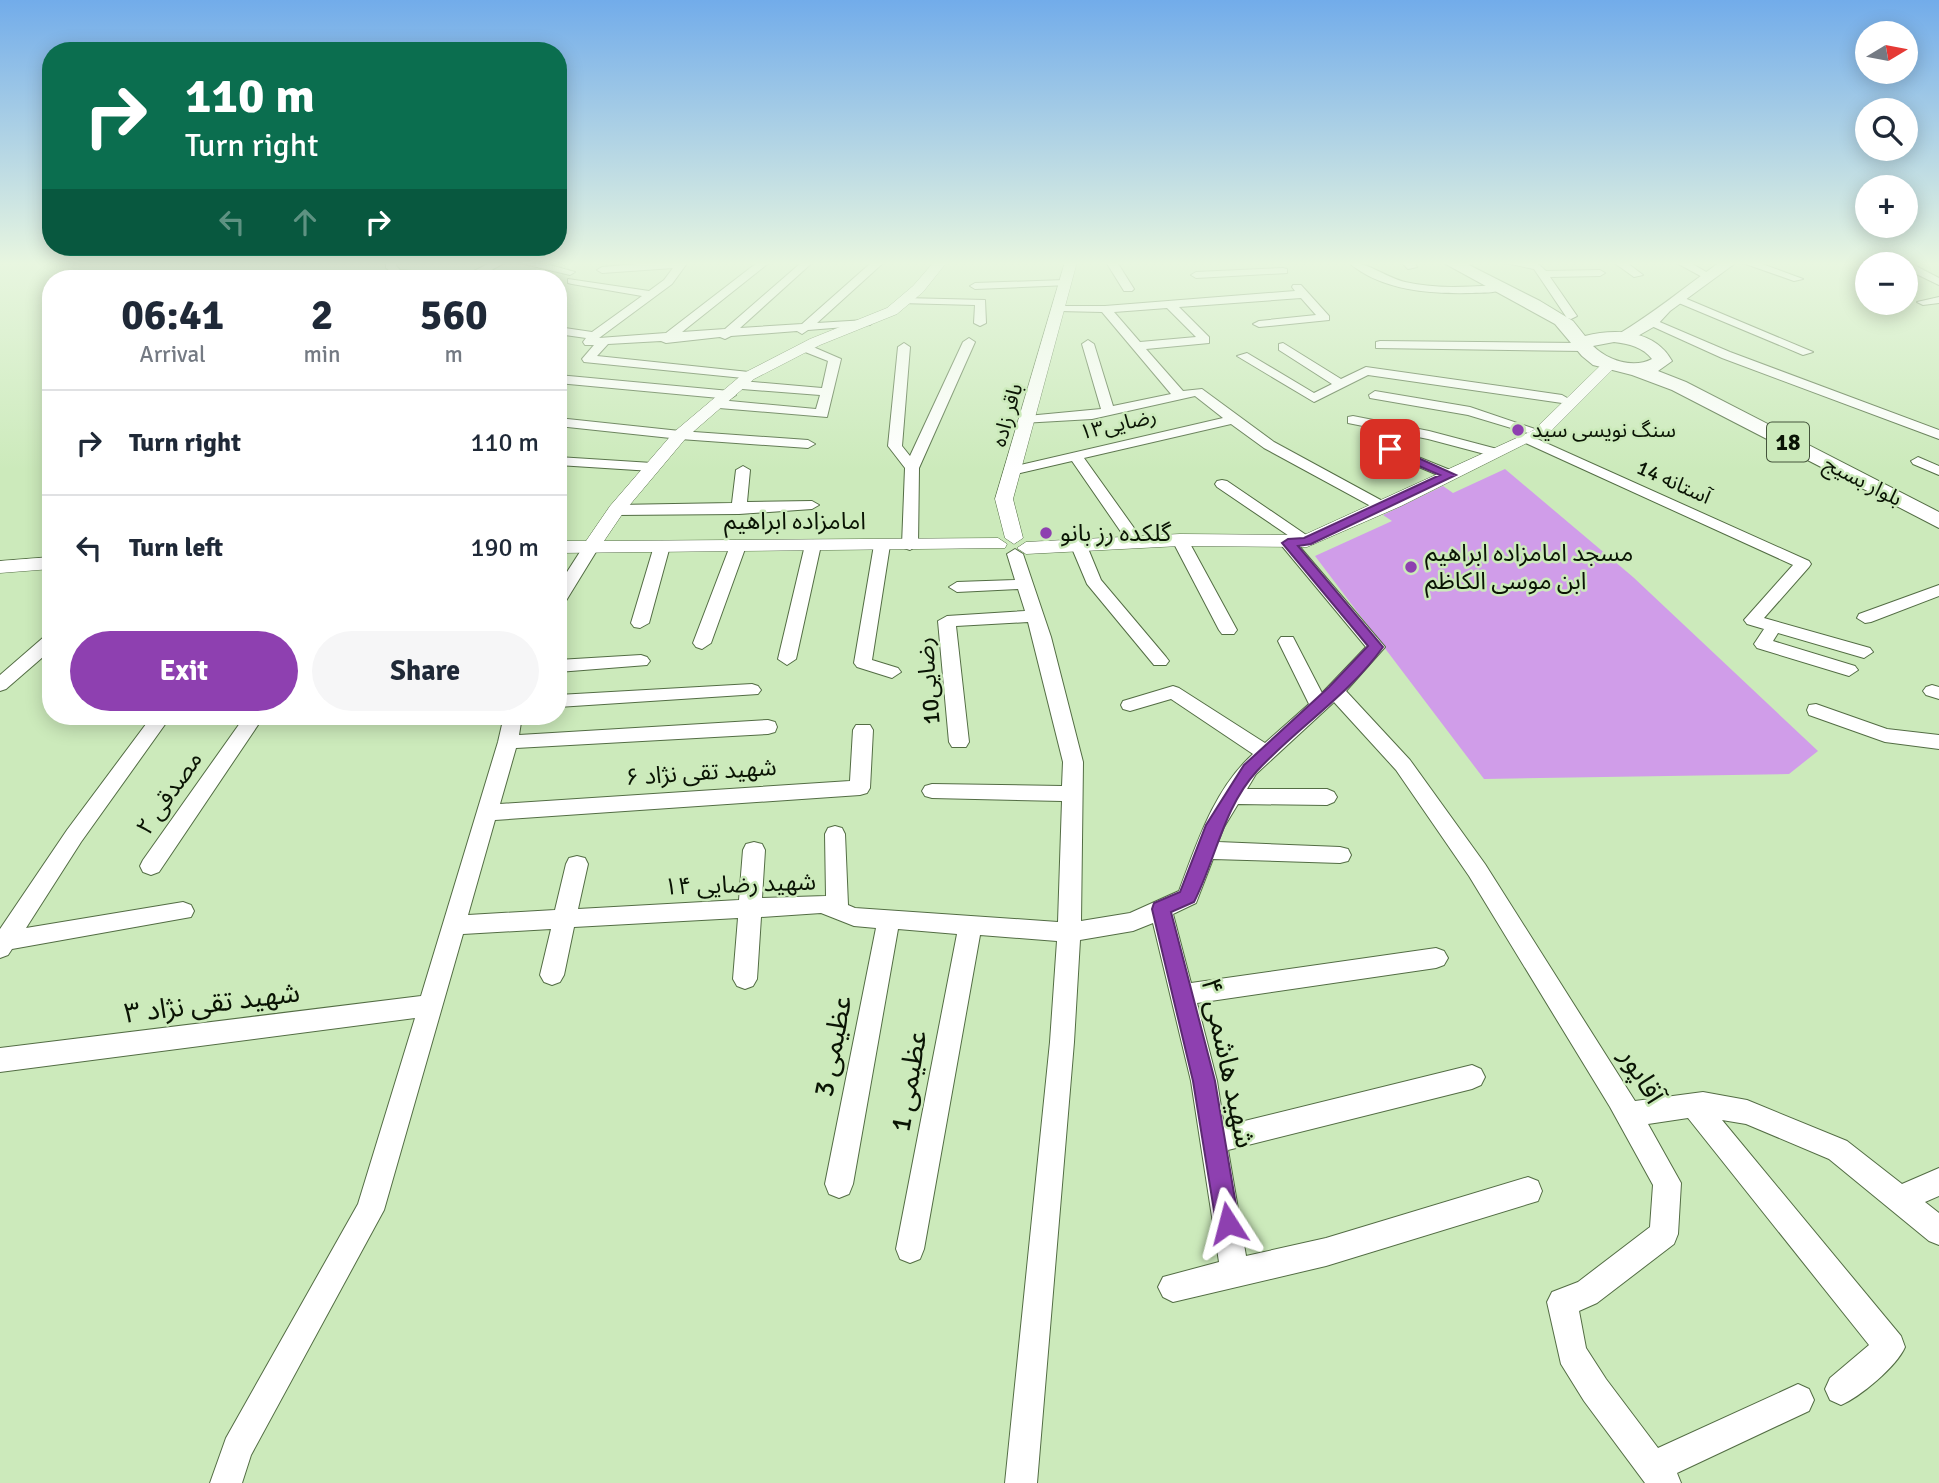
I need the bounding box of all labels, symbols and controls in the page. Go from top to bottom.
north arrow [1855,21,1918,84]
map controls [1855,21,1918,315]
text: 110 m [185,66,315,126]
icon: right [70,70,161,161]
button: search [1855,98,1918,161]
text: Turn right [185,126,318,165]
button: + [1855,175,1918,238]
icon: left [213,203,251,241]
icon: ahead [286,203,324,241]
icon: right [359,203,397,241]
button: − [1855,252,1918,315]
text: 06:41 [121,290,224,341]
text: 2 [311,290,333,341]
text: 560 [420,290,488,341]
text: Arrival [140,340,206,369]
text: min [303,340,341,369]
text: m [445,340,463,369]
street label: باقر زاده [986,380,1028,450]
street label: رضایی۱۳ [1077,403,1159,445]
place label: سنگ نویسی سید [1532,417,1676,443]
pin [1360,419,1420,479]
marker: سنگ نویسی سید [1510,422,1526,438]
road number: 18 [1767,422,1809,462]
icon: right [70,424,108,462]
text: Turn right [129,427,241,459]
text: 110 m [470,427,539,459]
icon: arrive [1371,430,1409,468]
street label: بلوار بسیج [1819,450,1906,513]
street label: آستانه 14 [1633,454,1716,510]
street label: امامزاده ابراهیم [724,506,866,538]
place label: گلکده رز بانو [1060,518,1172,548]
marker: گلکده رز بانو [1038,525,1054,541]
icon: left [70,529,108,567]
text: Turn left [129,532,223,564]
text: 190 m [470,532,539,564]
place label: مسجد امامزاده ابراهیم ابن موسی الکاظم [1425,538,1633,598]
marker: مسجد امامزاده ابراهیم ابن موسی الکاظم [1403,559,1419,575]
button: Exit [70,631,298,711]
button: Share [312,631,539,711]
street label: رضایی10 [909,636,947,726]
street label: مصدقی ۲ [129,745,209,841]
street label: شهید تقی نژاد ۶ [624,752,778,792]
street label: شهید رضایی ۱۴ [663,866,817,902]
street label: شهید تقی نژاد ۳ [122,975,302,1031]
street label: شهید هاشمی ۴ [1193,975,1263,1151]
street label: عظیمی 3 [807,992,859,1100]
street label: عظیمی 1 [883,1028,935,1134]
street label: آقاپور [1611,1041,1673,1112]
position arrow [1191,1186,1265,1260]

